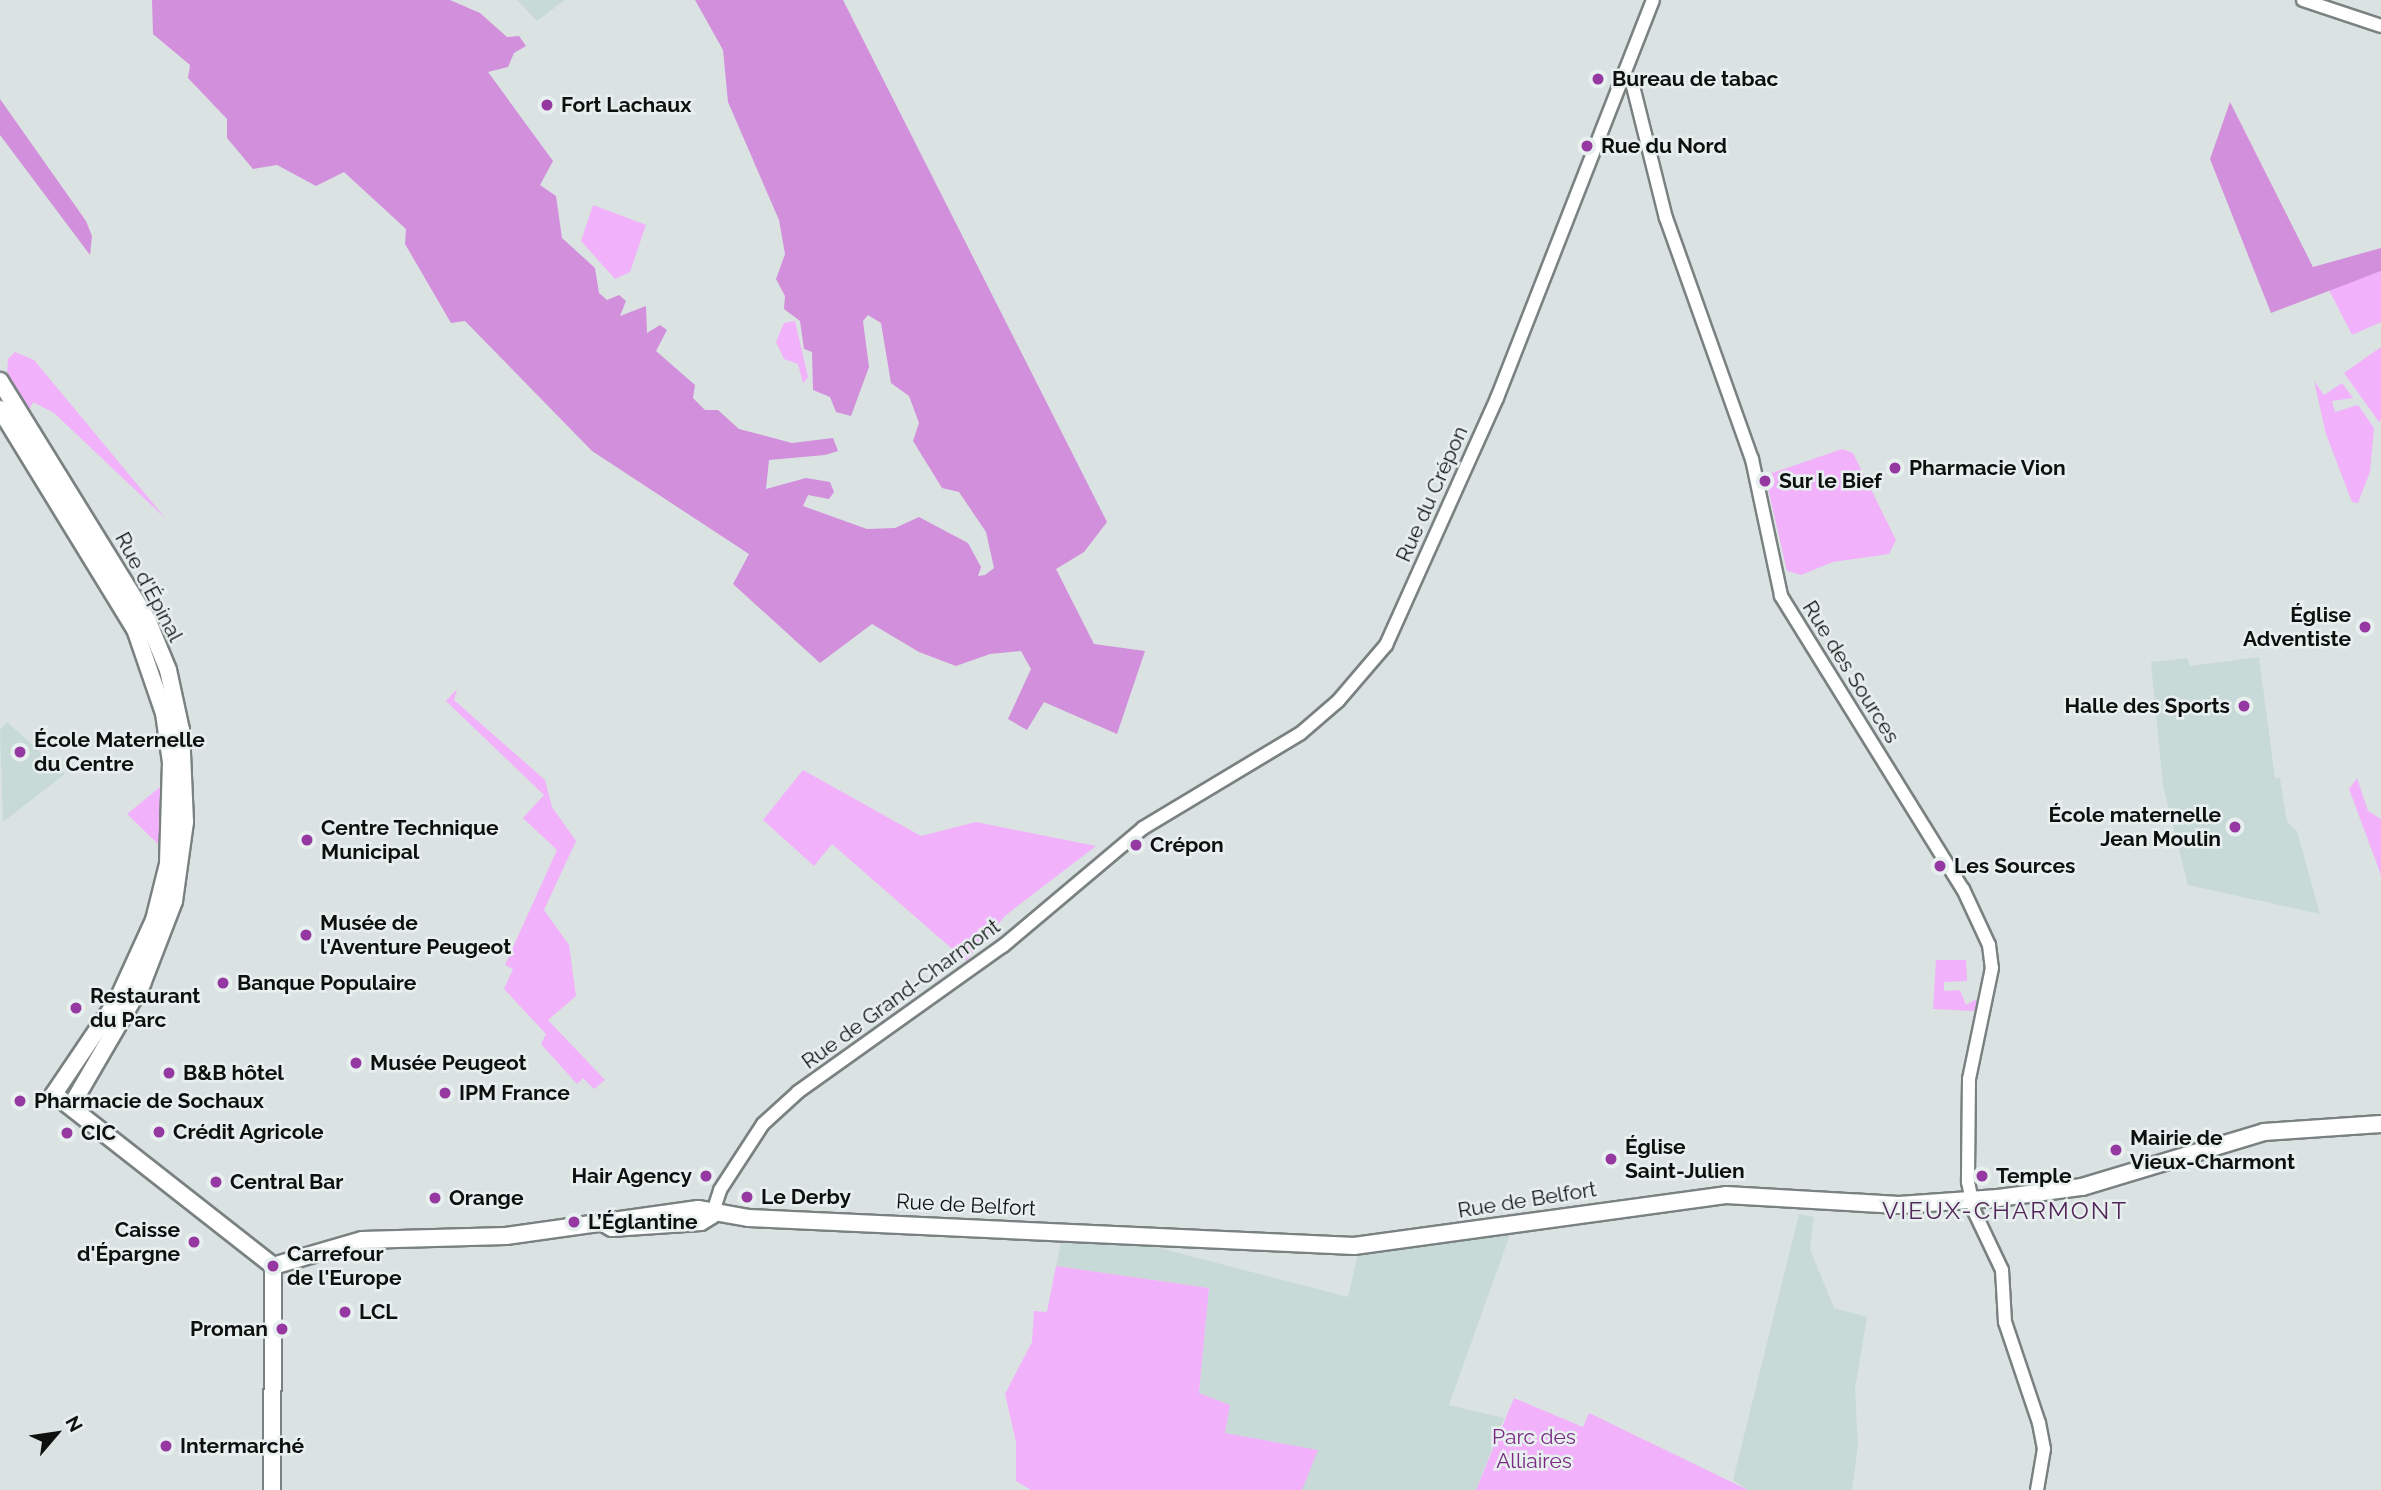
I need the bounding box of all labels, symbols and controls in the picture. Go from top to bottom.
place label: Bureau de tabac [1612,66,1778,92]
marker: Bureau de tabac [1590,71,1606,87]
place label: Fort Lachaux [561,92,691,118]
marker: Fort Lachaux [539,97,555,113]
place label: Rue du Nord [1601,133,1727,159]
marker: Rue du Nord [1579,138,1595,154]
street label: Rue du Crépon [1391,422,1473,566]
place label: Pharmacie Vion [1909,455,2066,481]
marker: Pharmacie Vion [1887,460,1903,476]
place label: Sur le Bief [1779,468,1882,494]
marker: Sur le Bief [1757,473,1773,489]
street label: Rue d'Épinal [110,528,188,646]
street label: Rue des Sources [1797,596,1905,748]
place label: Église Adventiste [2243,602,2351,652]
marker: Église Adventiste [2357,619,2373,635]
place label: Halle des Sports [2065,693,2230,719]
marker: Halle des Sports [2236,698,2252,714]
place label: École Maternelle du Centre [34,727,205,777]
marker: École Maternelle du Centre [12,744,28,760]
place label: École maternelle Jean Moulin [2049,802,2221,852]
place label: Centre Technique Municipal [321,815,499,865]
marker: École maternelle Jean Moulin [2227,819,2243,835]
marker: Centre Technique Municipal [299,832,315,848]
place label: Crépon [1150,832,1224,858]
marker: Crépon [1128,837,1144,853]
place label: Les Sources [1954,853,2075,879]
marker: Les Sources [1932,858,1948,874]
place label: Musée de l'Aventure Peugeot [320,910,511,960]
street label: Rue de Grand-Charmont [797,914,1005,1074]
marker: Musée de l'Aventure Peugeot [298,927,314,943]
place label: Banque Populaire [237,970,416,996]
marker: Banque Populaire [215,975,231,991]
place label: Restaurant du Parc [90,983,200,1033]
marker: Restaurant du Parc [68,1000,84,1016]
place label: Musée Peugeot [370,1050,527,1076]
marker: Musée Peugeot [348,1055,364,1071]
place label: B&B hôtel [183,1060,284,1086]
marker: B&B hôtel [161,1065,177,1081]
place label: IPM France [459,1080,570,1106]
marker: IPM France [437,1085,453,1101]
place label: Pharmacie de Sochaux [34,1088,264,1114]
marker: Pharmacie de Sochaux [12,1093,28,1109]
place label: Crédit Agricole [173,1119,324,1145]
place label: CIC [81,1120,116,1146]
marker: Crédit Agricole [151,1124,167,1140]
marker: CIC [59,1125,75,1141]
place label: Mairie de Vieux-Charmont [2130,1125,2295,1175]
place label: Église Saint-Julien [1625,1134,1745,1184]
marker: Mairie de Vieux-Charmont [2108,1142,2124,1158]
marker: Église Saint-Julien [1603,1151,1619,1167]
place label: Hair Agency [570,1163,692,1189]
place label: Temple [1996,1163,2072,1189]
marker: Hair Agency [698,1168,714,1184]
marker: Temple [1974,1168,1990,1184]
place label: Central Bar [230,1169,344,1195]
marker: Central Bar [208,1174,224,1190]
street label: Rue de Belfort [1456,1177,1598,1223]
place label: Le Derby [761,1184,851,1210]
place label: Orange [449,1185,523,1211]
marker: Le Derby [739,1189,755,1205]
street label: Rue de Belfort [895,1189,1037,1221]
marker: Orange [427,1190,443,1206]
district label: VIEUX-CHARMONT [1884,1197,2126,1225]
place label: L’Églantine [588,1209,698,1235]
marker: L’Églantine [566,1214,582,1230]
place label: Caisse d'Épargne [77,1217,180,1267]
marker: Caisse d'Épargne [186,1234,202,1250]
place label: Carrefour de l'Europe [287,1241,401,1291]
marker: Carrefour de l'Europe [265,1258,281,1274]
place label: LCL [359,1299,398,1325]
marker: LCL [337,1304,353,1320]
place label: Proman [190,1316,268,1342]
marker: Proman [274,1321,290,1337]
north arrow [21,1399,91,1469]
text: N [61,1412,88,1435]
park label: Parc des Alliaires [1492,1424,1576,1474]
place label: Intermarché [180,1433,304,1459]
marker: Intermarché [158,1438,174,1454]

